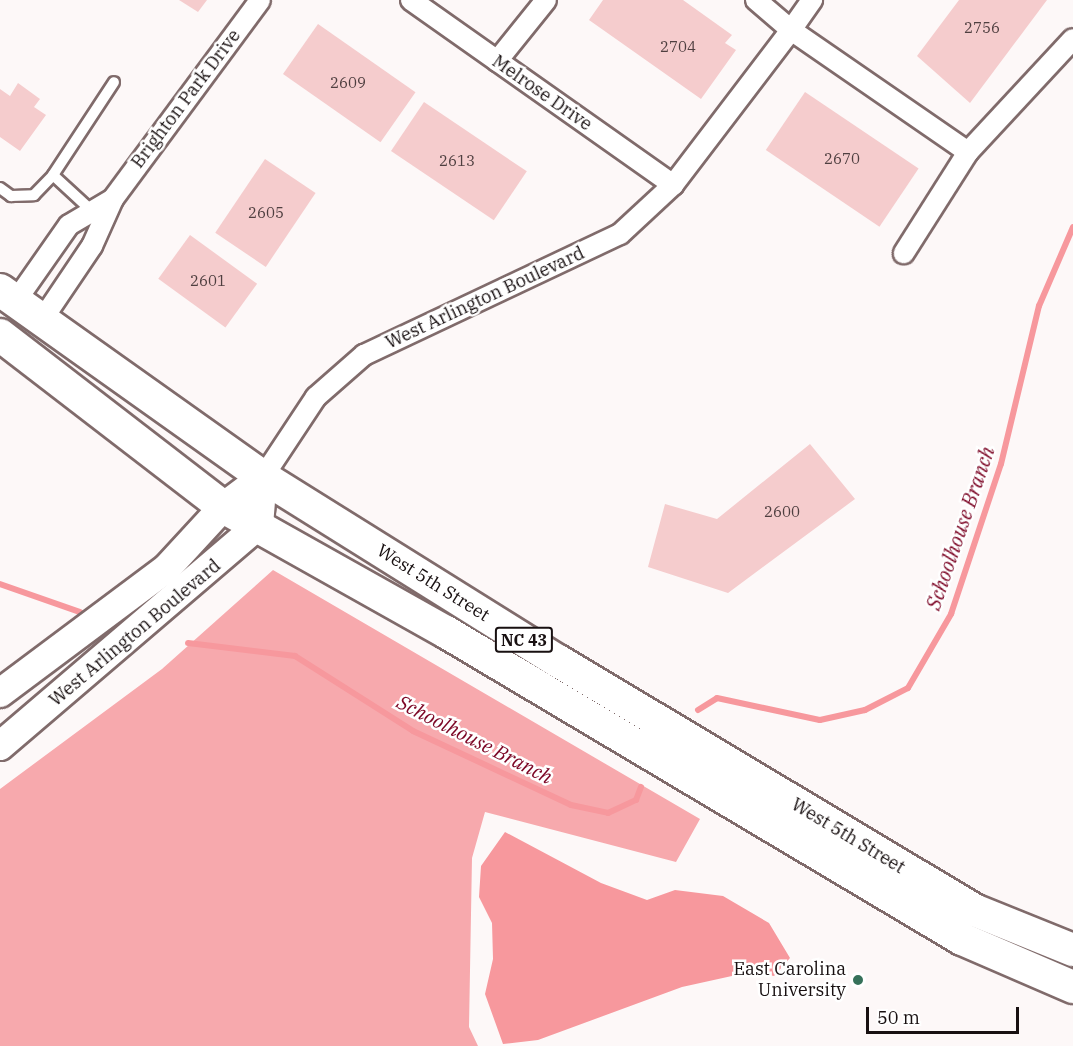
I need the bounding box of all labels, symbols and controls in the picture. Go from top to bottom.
house number: 2756 [964,19,1000,37]
street label: Brighton Park Drive [127,25,245,173]
house number: 2704 [660,38,696,56]
street label: Melrose Drive [488,51,596,135]
house number: 2609 [330,74,366,92]
house number: 2670 [824,150,860,168]
house number: 2613 [439,152,475,170]
house number: 2605 [248,204,284,222]
street label: West Arlington Boulevard [382,242,588,354]
house number: 2601 [190,272,226,290]
water label: Schoolhouse Branch [921,443,999,613]
house number: 2600 [764,503,800,521]
street label: West 5th Street [373,540,493,626]
street label: West Arlington Boulevard [45,555,225,711]
road number: NC 43 [494,627,554,653]
water label: Schoolhouse Branch [393,689,557,789]
street label: West 5th Street [787,794,909,878]
place label: East Carolina University [734,959,846,1002]
marker: East Carolina University [851,973,865,987]
scale bar [869,995,1022,1033]
text: 50 m [877,1006,920,1029]

